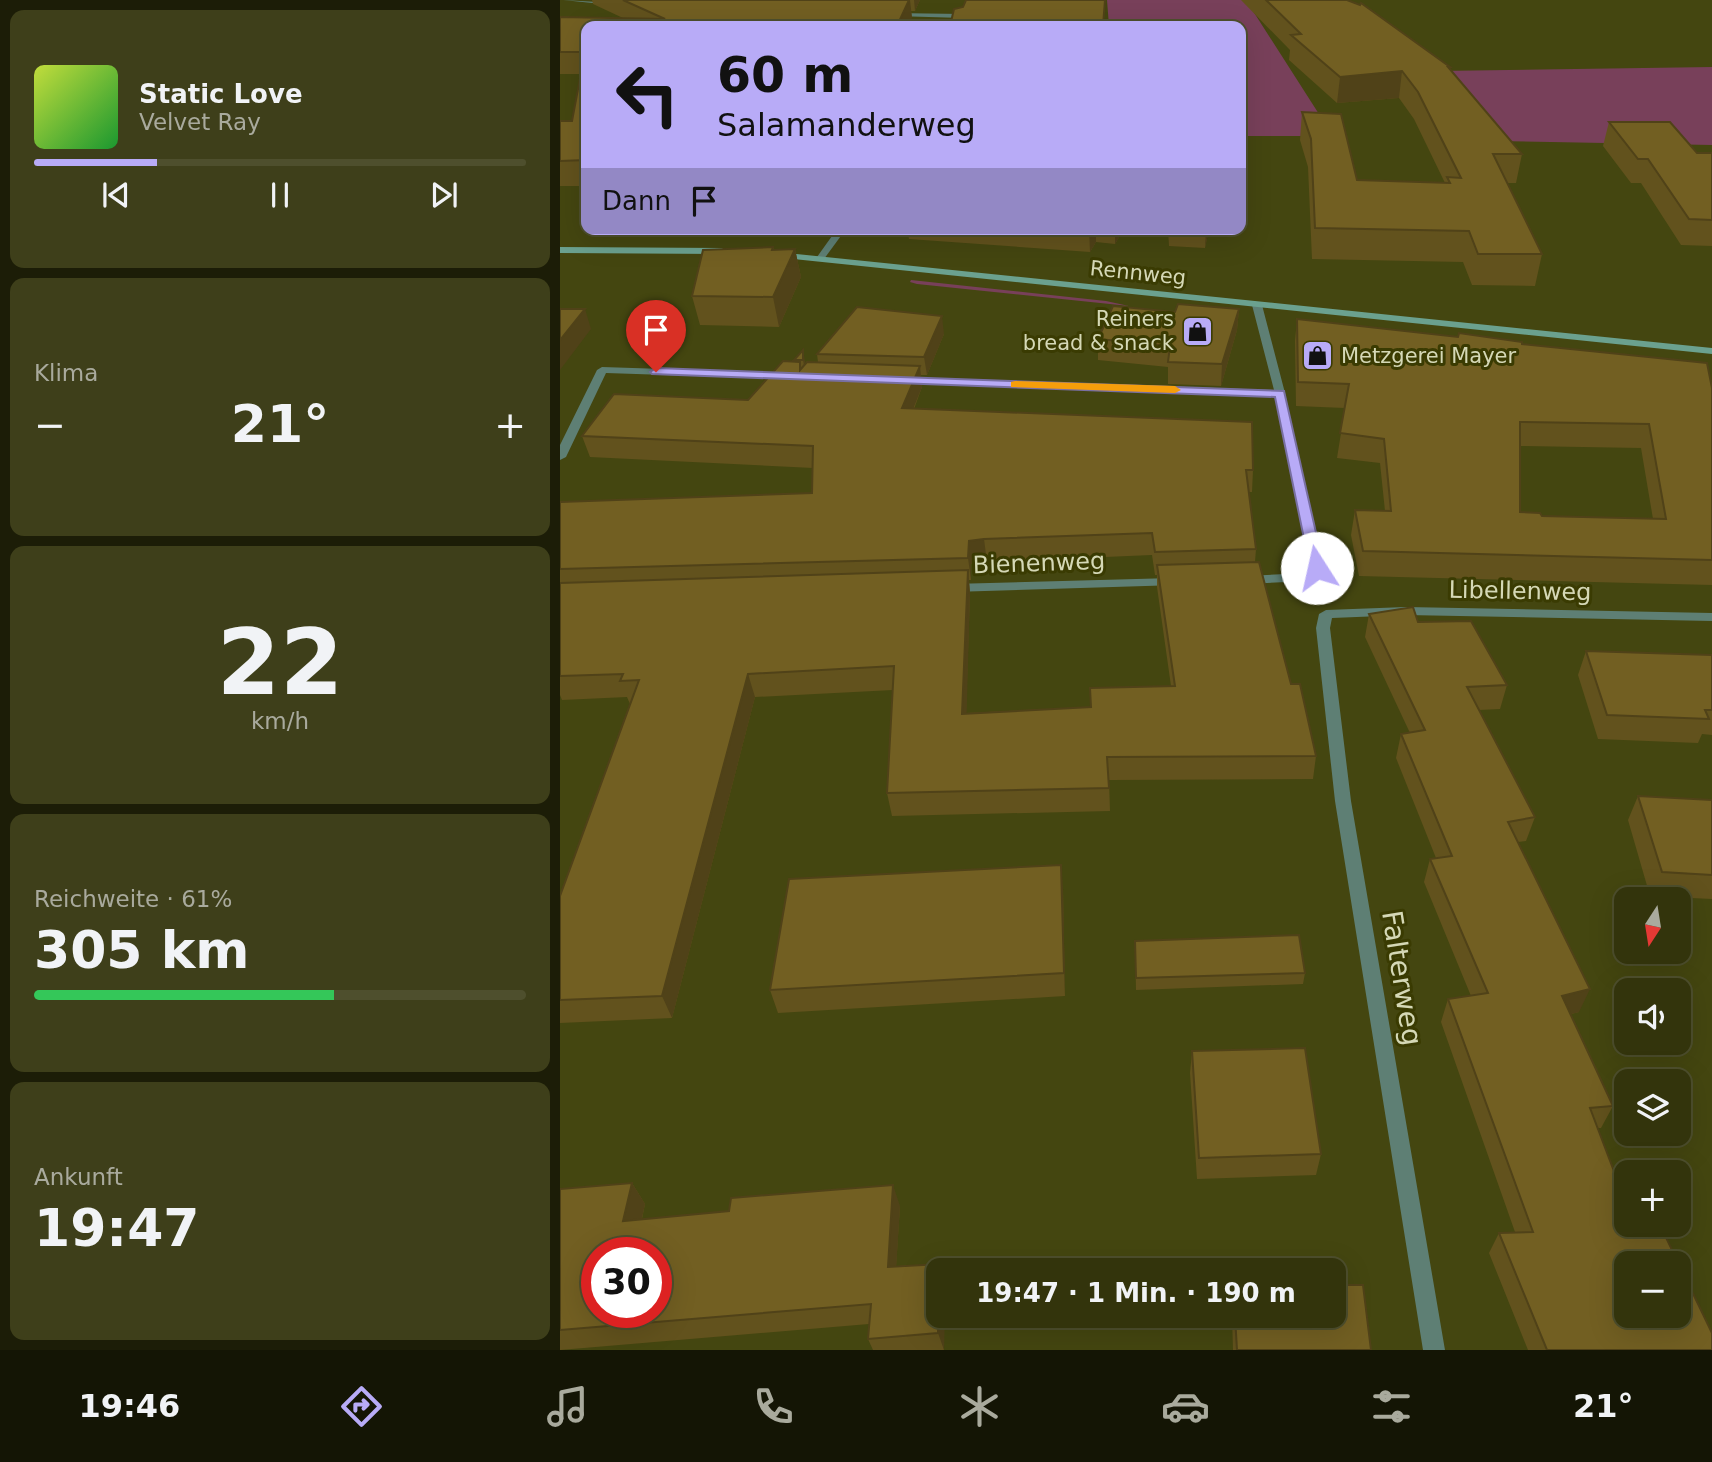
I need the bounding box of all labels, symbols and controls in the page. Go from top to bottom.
text: 60 m [717,47,853,104]
icon: left [602,49,693,140]
text: Static Love [139,79,303,109]
text: Salamanderweg [717,106,976,144]
text: Velvet Ray [139,109,261,135]
icon: previous [97,176,135,214]
icon: pause [261,176,299,214]
icon: next [425,176,463,214]
icon: arrive [685,182,723,220]
text: Dann [602,186,671,216]
street label: Rennweg [1089,256,1187,290]
pin [626,300,686,372]
place label: Reiners bread & snack [1023,307,1175,355]
icon: arrive [637,311,675,349]
shop icon: Reiners bread & snack [1180,314,1214,348]
shop icon: Metzgerei Mayer [1301,339,1335,373]
place label: Metzgerei Mayer [1341,344,1516,368]
text: Klima [34,360,98,386]
text: 21° [231,394,329,454]
text: − [34,403,66,447]
text: + [494,403,526,447]
position arrow [1280,531,1354,605]
street label: Bienenweg [972,547,1106,579]
street label: Libellenweg [1448,576,1592,606]
text: 22 [217,610,343,715]
text: km/h [251,708,309,734]
text: Reichweite · 61% [34,886,232,912]
north arrow [1614,887,1690,964]
map controls [1614,887,1691,1328]
street label: Falterweg [1375,908,1429,1048]
text: 305 km [34,920,249,980]
button: sound [1614,978,1691,1055]
button: layers [1614,1069,1691,1146]
button: + [1614,1160,1691,1237]
text: Ankunft [34,1164,123,1190]
text: 19:47 [34,1198,200,1258]
speed limit sign: 30 [581,1237,672,1328]
button: − [1614,1251,1691,1328]
text: 19:47 · 1 Min. · 190 m [976,1278,1296,1308]
icon: directions [337,1382,386,1431]
icon: music [543,1382,592,1431]
icon: phone [749,1382,798,1431]
icon: climate [955,1382,1004,1431]
icon: car [1161,1382,1210,1431]
icon: filters [1367,1382,1416,1431]
text: 19:46 [78,1387,180,1425]
text: 21° [1573,1387,1633,1425]

